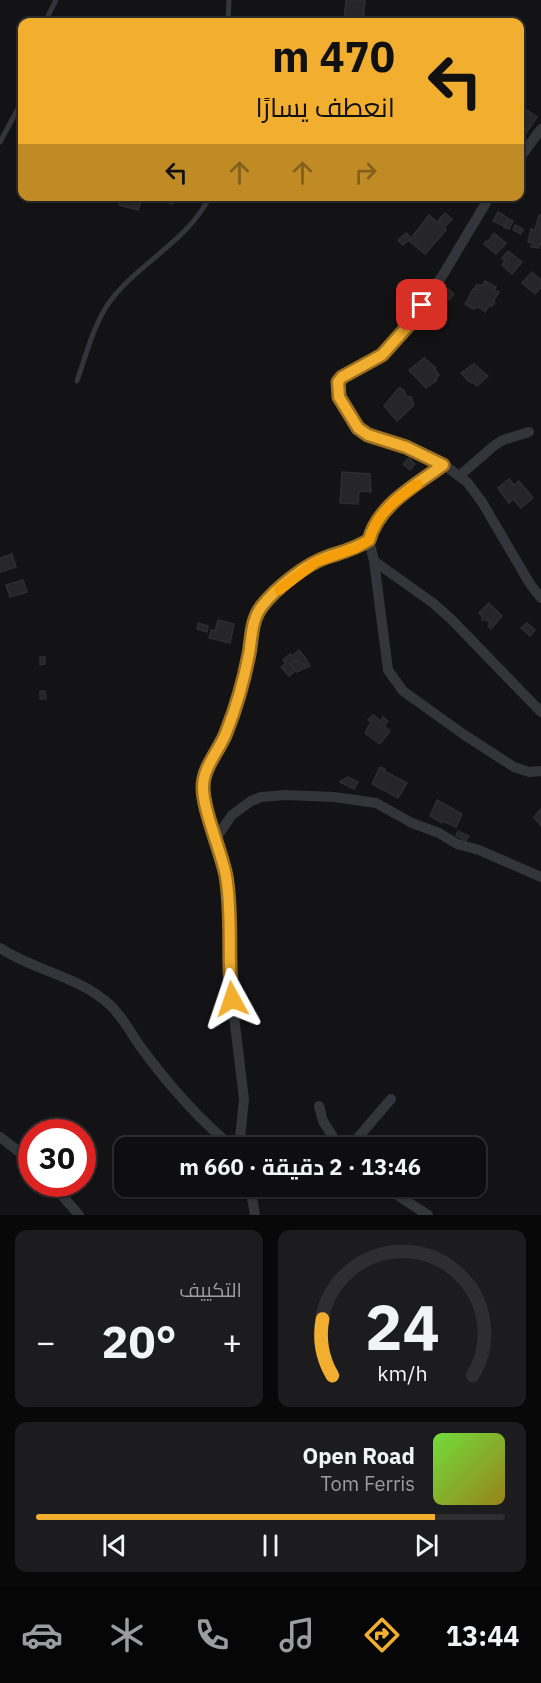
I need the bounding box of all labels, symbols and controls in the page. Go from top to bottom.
text: 470 m [272,29,395,84]
icon: left [416,42,494,120]
text: انعطف يسارًا [256,89,395,124]
icon: left [160,156,193,189]
icon: ahead [223,156,256,189]
icon: ahead [286,156,319,189]
icon: right [349,156,382,189]
pin [396,279,447,330]
icon: arrive [405,288,438,321]
position arrow [200,967,264,1031]
speed limit sign: 30 [18,1119,96,1197]
text: 13:46 · 2 دقيقة · 660 m [179,1152,421,1181]
text: التكييف [179,1276,242,1303]
text: 24 [365,1286,439,1367]
text: 20° [101,1312,177,1370]
text: − [36,1320,56,1363]
text: + [222,1320,242,1363]
text: km/h [377,1359,427,1387]
text: Open Road [302,1441,415,1470]
text: Tom Ferris [320,1470,415,1497]
icon: previous [98,1529,131,1562]
icon: pause [254,1529,287,1562]
icon: next [410,1529,443,1562]
icon: car [21,1614,63,1656]
icon: climate [106,1614,148,1656]
icon: phone [191,1614,233,1656]
icon: music [276,1614,318,1656]
icon: directions [361,1614,403,1656]
text: 13:44 [446,1618,520,1653]

